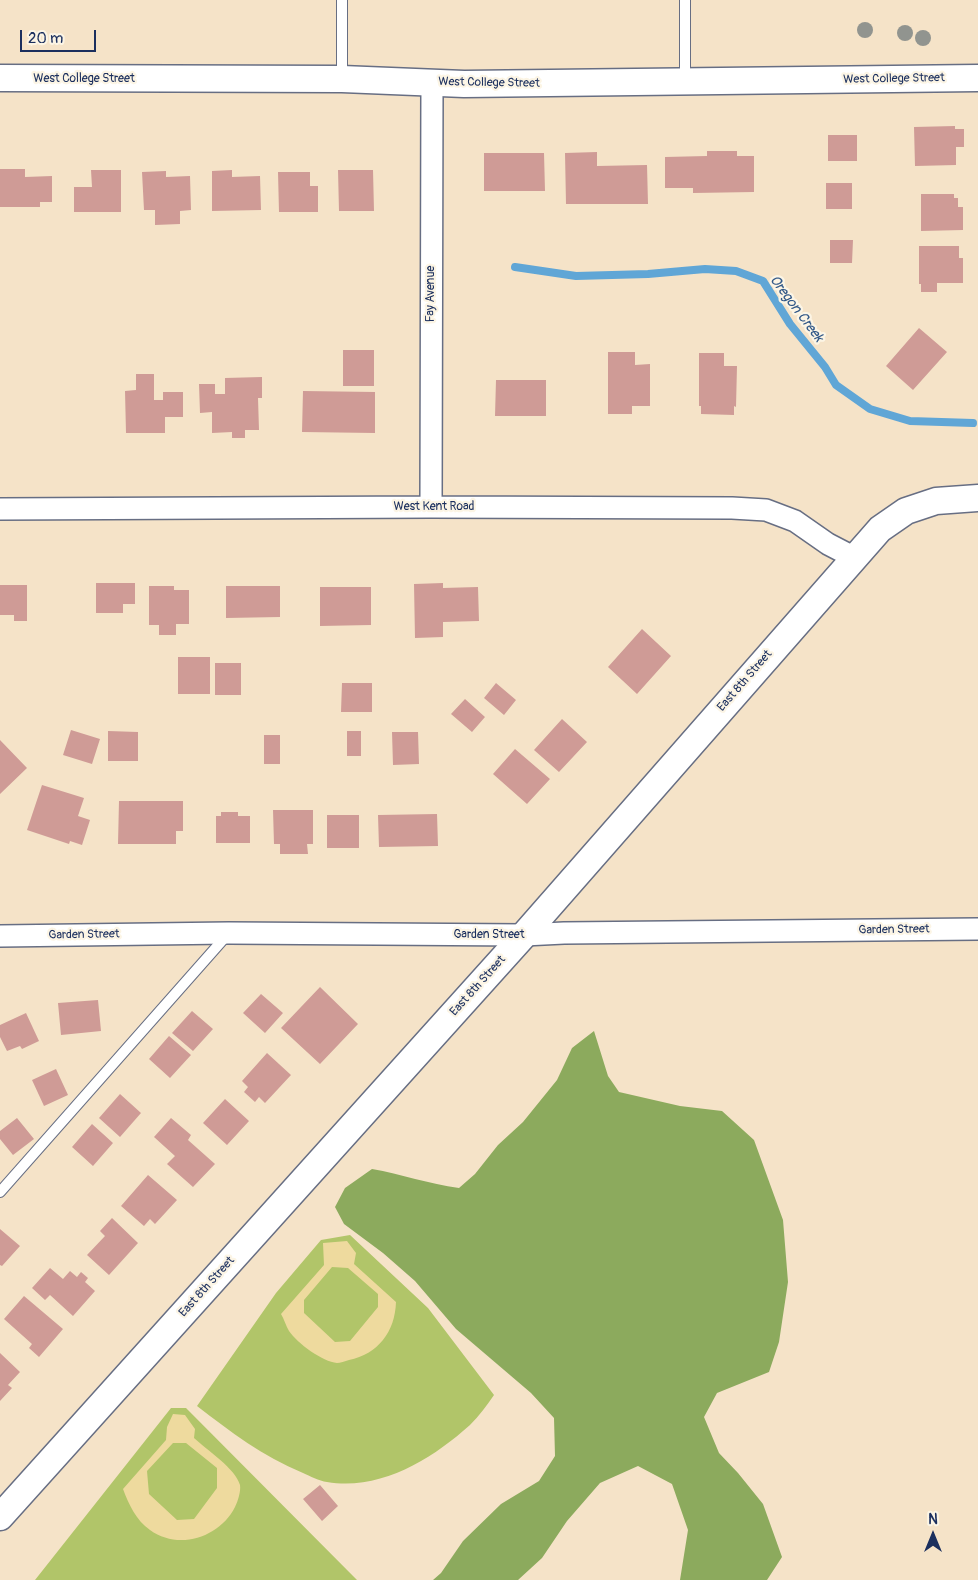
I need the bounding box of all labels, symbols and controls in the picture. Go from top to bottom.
scale bar [22,20,99,52]
text: 20 m [28,29,63,48]
street label: West College Street [843,71,945,87]
street label: West College Street [33,72,135,86]
street label: West College Street [438,75,540,91]
street label: Fay Avenue [424,266,438,322]
water label: Oregon Creek [766,272,826,346]
street label: West Kent Road [394,500,474,514]
street label: East 8th Street [715,647,775,715]
street label: Garden Street [858,922,930,938]
street label: Garden Street [48,927,120,943]
street label: Garden Street [453,928,525,942]
street label: East 8th Street [447,953,509,1019]
street label: East 8th Street [176,1254,238,1320]
north arrow [908,1510,958,1560]
text: N [928,1511,938,1528]

